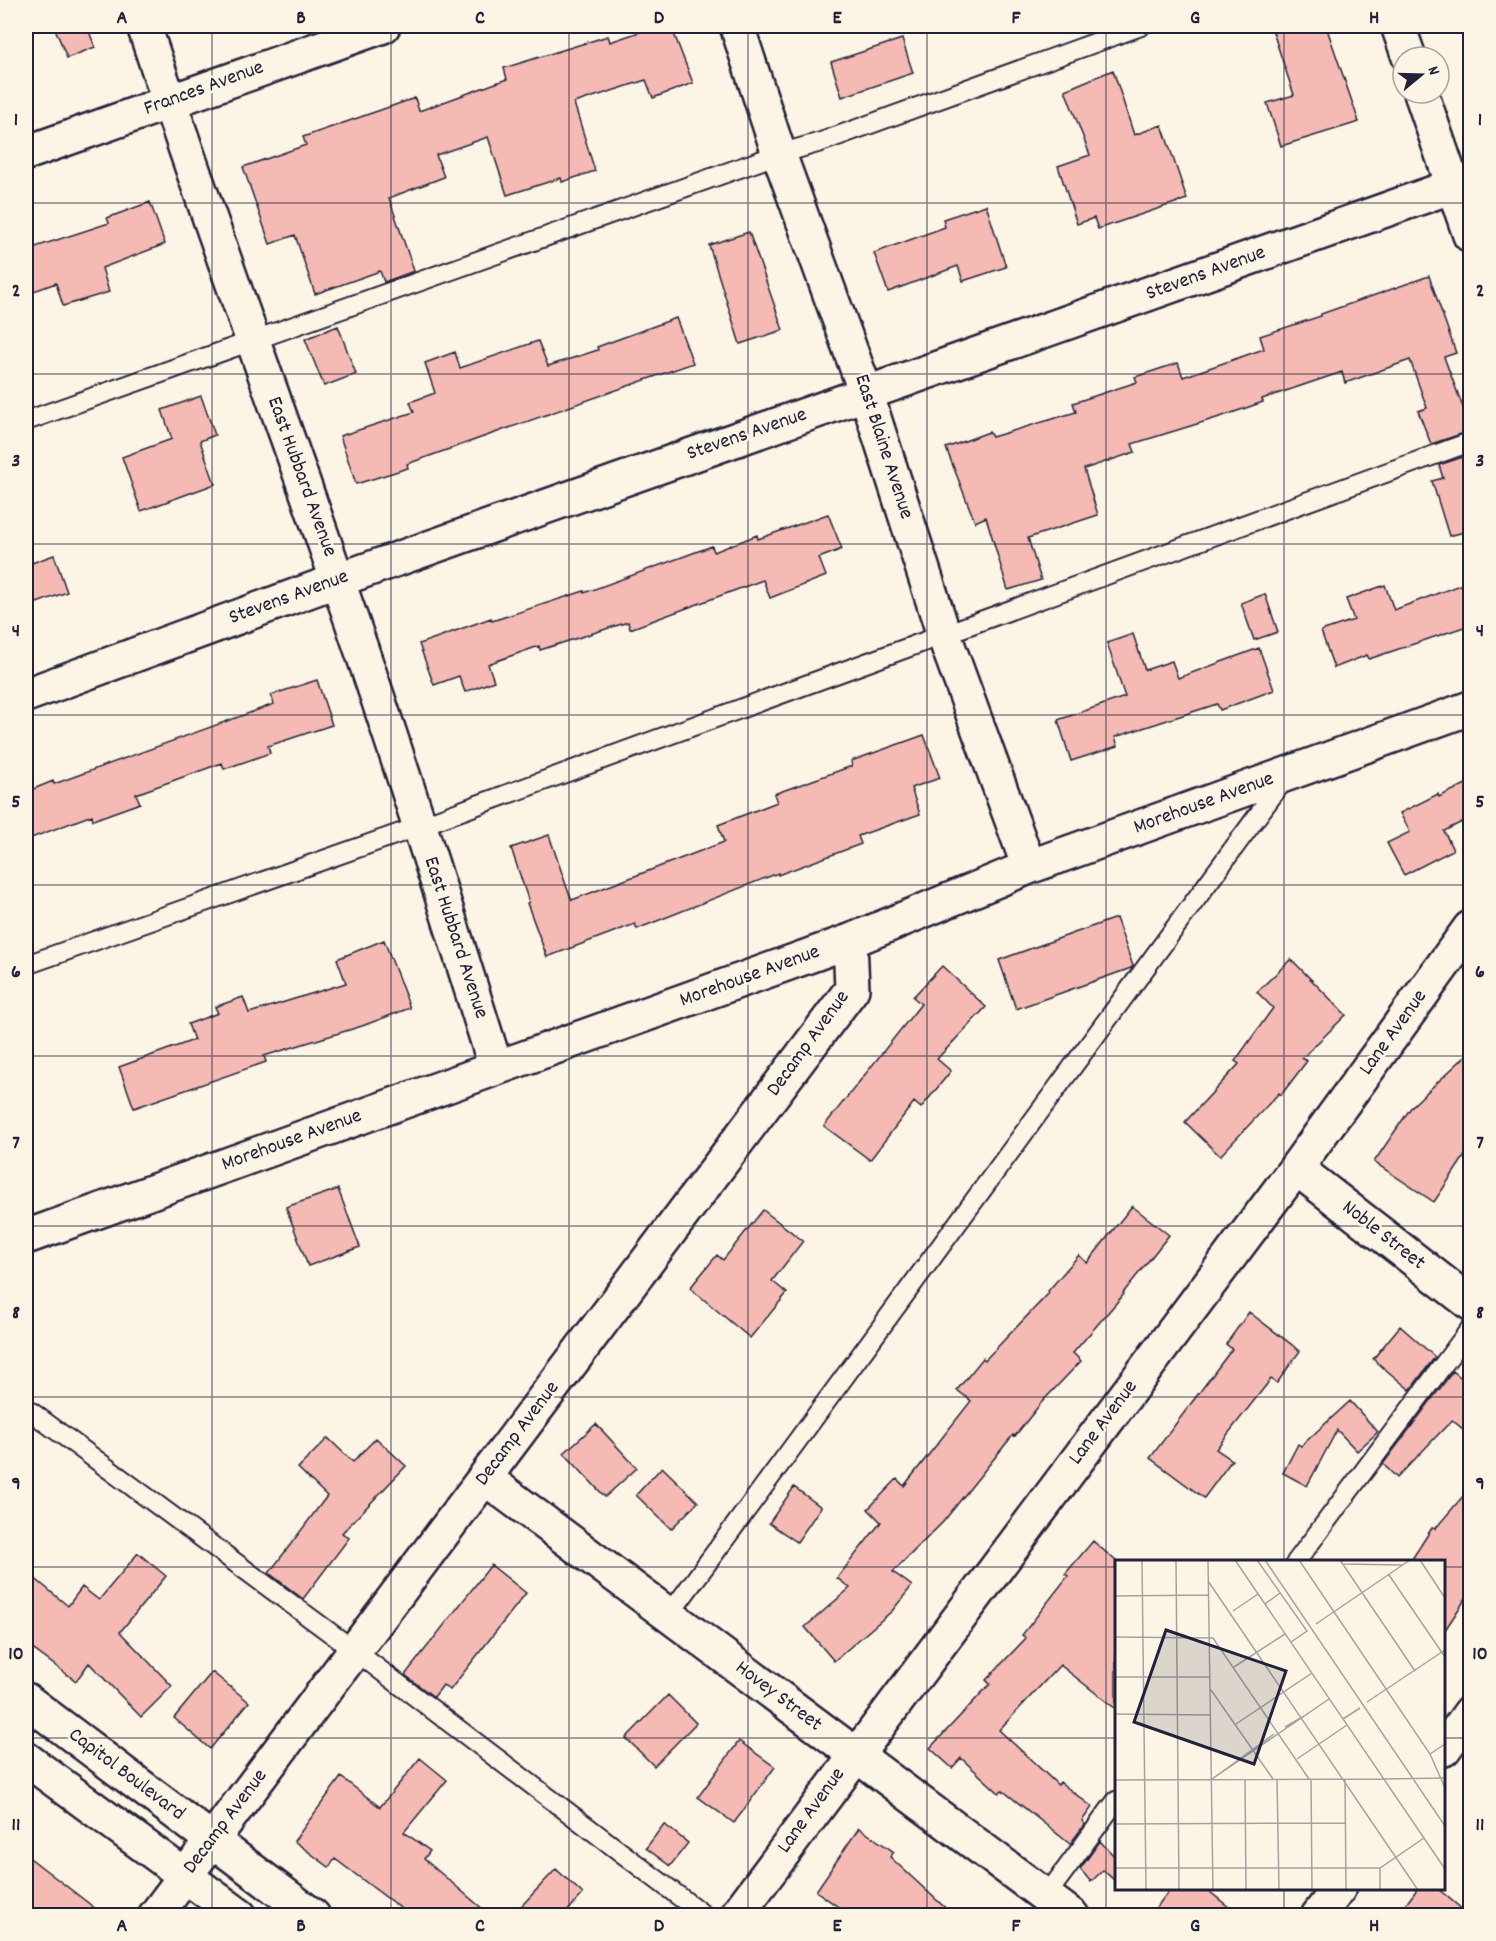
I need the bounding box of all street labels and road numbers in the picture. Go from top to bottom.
street label: Frances Avenue [140,53,268,125]
street label: Stevens Avenue [1142,239,1270,309]
street label: East Blaine Avenue [845,371,921,523]
street label: East Hubbard Avenue [258,393,344,561]
street label: Stevens Avenue [683,400,811,470]
street label: Stevens Avenue [225,563,353,633]
street label: Morehouse Avenue [1130,765,1278,843]
street label: East Hubbard Avenue [415,853,495,1023]
street label: Morehouse Avenue [676,938,824,1016]
street label: Lane Avenue [1353,984,1435,1082]
street label: Decamp Avenue [760,985,858,1103]
street label: Morehouse Avenue [218,1102,366,1180]
street label: Noble Street [1335,1194,1431,1278]
street label: Lane Avenue [1062,1374,1146,1472]
street label: Decamp Avenue [468,1375,568,1493]
street label: Hovey Street [728,1654,828,1740]
street label: Capitol Boulevard [61,1721,191,1829]
street label: Lane Avenue [771,1762,853,1860]
street label: Decamp Avenue [176,1763,276,1881]

